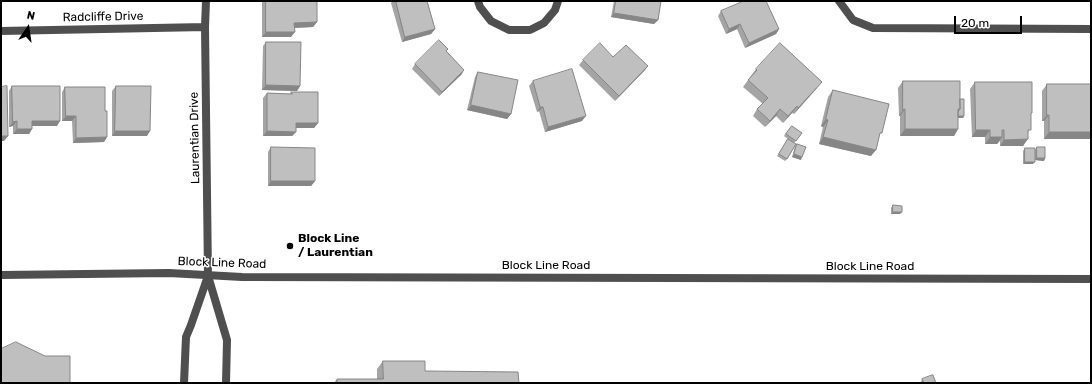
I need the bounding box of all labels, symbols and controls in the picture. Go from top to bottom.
north arrow [8,8,48,48]
scale bar [956,8,1024,34]
text: N [25,9,36,23]
street label: Radcliffe Drive [62,9,144,25]
text: 20 m [961,16,989,30]
street label: Laurentian Drive [187,92,203,184]
place label: Block Line / Laurentian [298,232,373,260]
marker: Block Line / Laurentian [285,241,295,251]
street label: Block Line Road [177,254,267,272]
street label: Block Line Road [502,259,590,273]
street label: Block Line Road [826,260,914,274]

